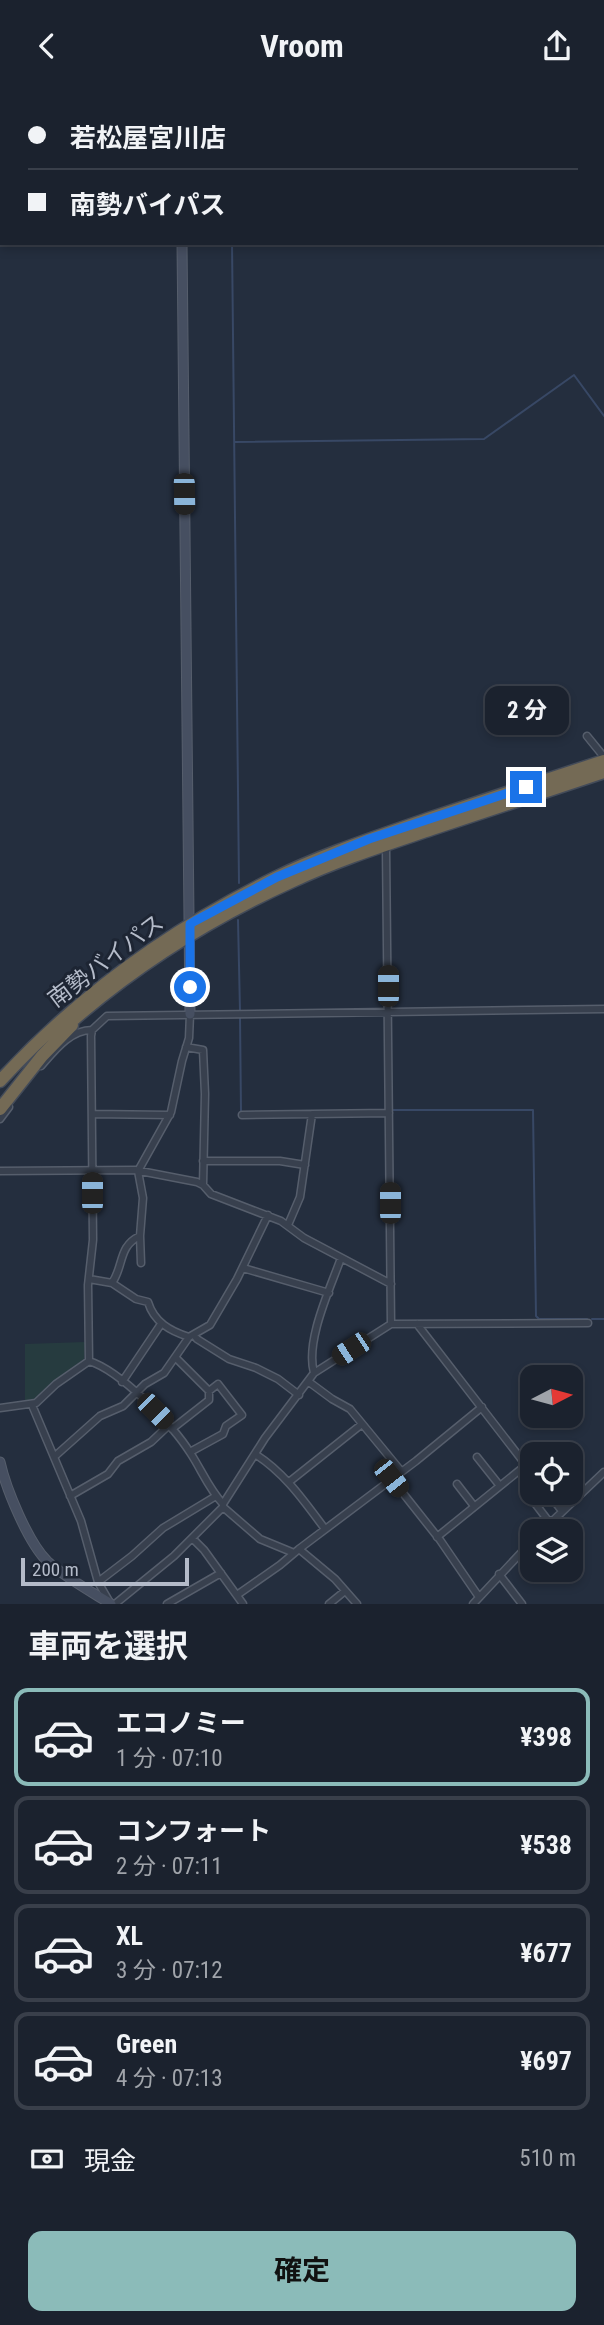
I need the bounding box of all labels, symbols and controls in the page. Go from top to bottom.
icon: back [28,27,66,65]
text: Vroom [260,27,344,65]
icon: share [538,27,576,65]
text: 若松屋宮川店 [70,123,226,153]
text: 南勢バイパス [70,190,225,220]
car [174,473,195,515]
callout: 2 分 [484,685,568,735]
text: 2 分 [507,697,547,724]
route end [510,771,542,803]
street label: 南勢バイパス [43,909,169,1013]
car [378,965,399,1007]
route start [174,971,206,1003]
car [82,1172,103,1214]
car [380,1182,401,1224]
car [328,1329,375,1369]
north arrow [520,1365,583,1428]
map controls [520,1365,583,1582]
car [133,1389,178,1433]
button: locate [520,1442,583,1505]
car [370,1455,413,1501]
button: layers [520,1519,583,1582]
scale bar [21,1555,189,1587]
text: 200 m [32,1558,79,1581]
text: 車両を選択 [28,1627,188,1665]
icon: car [32,1706,95,1769]
text: エコノミー [116,1708,246,1738]
text: ¥398 [520,1722,572,1752]
text: 1 分 · 07:10 [116,1745,223,1772]
icon: car [32,1814,95,1877]
text: コンフォート [116,1816,271,1846]
text: ¥538 [520,1830,572,1860]
text: 2 分 · 07:11 [116,1853,223,1880]
text: XL [116,1921,143,1951]
icon: car [32,1922,95,1985]
text: ¥677 [520,1938,572,1968]
text: 3 分 · 07:12 [116,1957,223,1984]
text: Green [116,2029,177,2059]
icon: car [32,2030,95,2093]
text: ¥697 [520,2046,572,2076]
text: 4 分 · 07:13 [116,2065,223,2092]
icon: cash [28,2140,66,2178]
text: 510 m [519,2145,576,2172]
text: 現金 [84,2146,136,2176]
button: 確定 [28,2231,576,2311]

